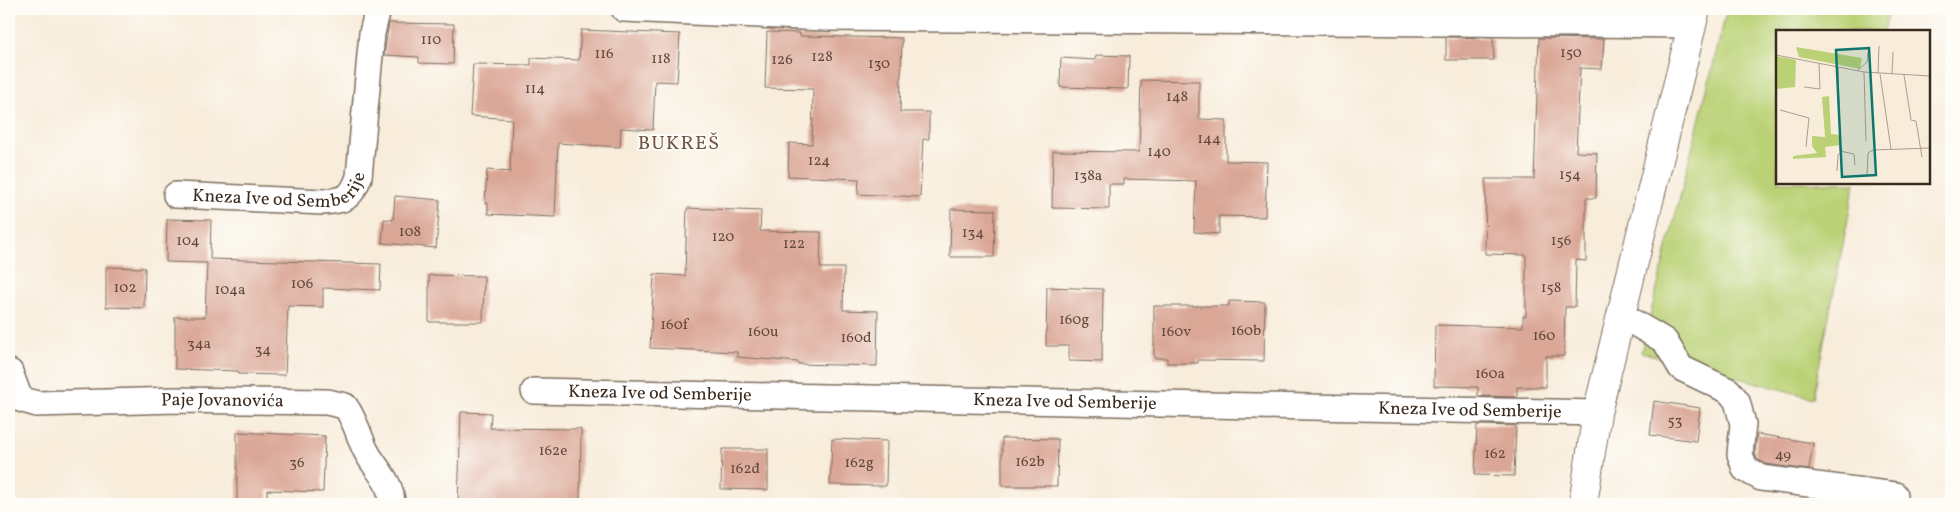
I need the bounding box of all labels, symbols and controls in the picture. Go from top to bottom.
house number: 110 [421,30,441,51]
inset map [1776,30,1930,184]
house number: 150 [1560,43,1582,64]
house number: 116 [594,44,614,65]
house number: 128 [811,47,833,68]
house number: 118 [651,49,671,70]
house number: 126 [771,50,793,71]
house number: 130 [868,54,890,75]
house number: 114 [525,79,545,100]
house number: 148 [1166,87,1188,108]
house number: 144 [1197,129,1221,150]
district label: BUKREŠ [638,130,720,158]
house number: 140 [1147,142,1171,163]
house number: 124 [808,151,830,172]
house number: 154 [1559,165,1581,186]
house number: 138a [1074,166,1102,187]
street label: Kneza Ive od Semberije [192,171,372,215]
house number: 108 [399,222,421,243]
house number: 134 [962,223,984,244]
house number: 120 [712,227,734,248]
house number: 104 [176,231,200,252]
house number: 156 [1551,231,1571,252]
house number: 122 [783,234,805,255]
house number: 106 [291,274,313,295]
house number: 102 [114,278,136,299]
house number: 158 [1541,278,1561,299]
house number: 104a [215,280,245,301]
house number: 160g [1059,310,1089,331]
house number: 160f [660,315,690,336]
house number: 160b [1231,321,1261,342]
house number: 160u [748,322,778,343]
house number: 160v [1161,322,1191,343]
house number: 160 [1533,326,1555,347]
house number: 160đ [841,328,871,349]
house number: 34a [187,334,211,355]
house number: 34 [255,340,271,361]
house number: 160a [1475,364,1505,385]
street label: Kneza Ive od Semberije [568,379,752,408]
street label: Paje Jovanovića [161,387,284,414]
street label: Kneza Ive od Semberije [973,388,1157,416]
street label: Kneza Ive od Semberije [1378,396,1562,425]
house number: 53 [1668,411,1682,432]
house number: 162e [539,441,567,462]
house number: 162 [1484,444,1506,465]
house number: 49 [1775,445,1791,466]
house number: 162b [1015,452,1045,473]
house number: 36 [289,453,305,474]
house number: 162g [844,453,874,474]
house number: 162đ [730,459,760,480]

